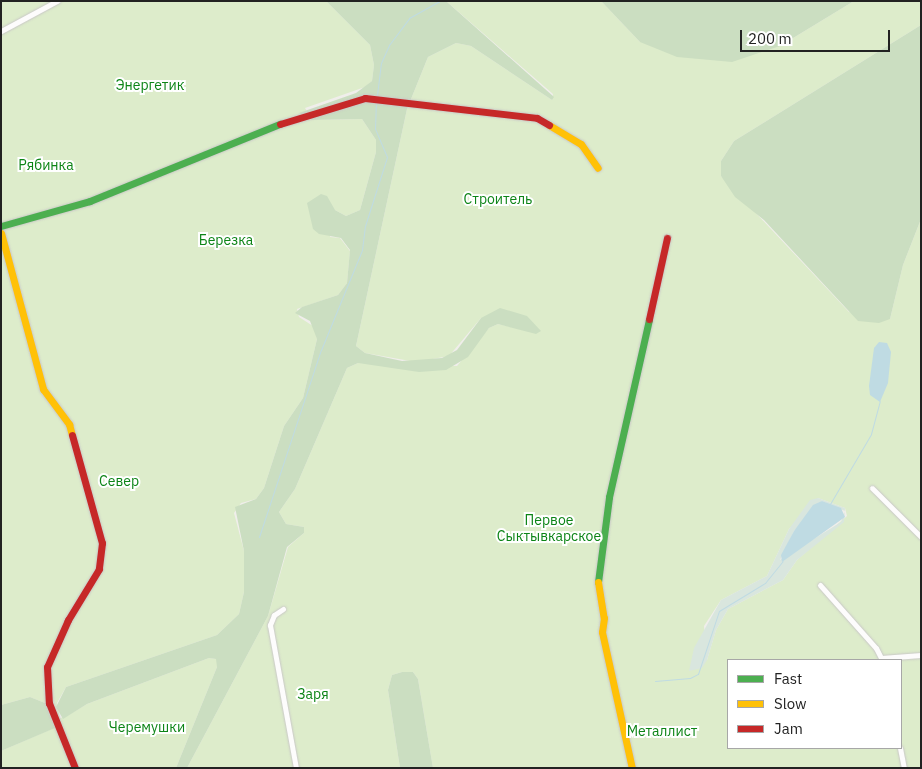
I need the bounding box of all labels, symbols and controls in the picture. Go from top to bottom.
scale bar [742,20,892,52]
text: 200 m [748,29,792,48]
park label: Энергетик [116,77,184,93]
park label: Рябинка [18,157,74,173]
park label: Строитель [464,191,532,207]
park label: Березка [199,232,253,248]
park label: Север [99,473,139,489]
park label: Первое Сыктывкарское [497,512,601,544]
legend [727,659,902,749]
text: Fast [774,669,802,688]
park label: Заря [297,686,329,702]
text: Slow [774,694,807,713]
park label: Черемушки [109,719,185,735]
text: Jam [774,719,803,738]
park label: Металлист [627,723,697,739]

